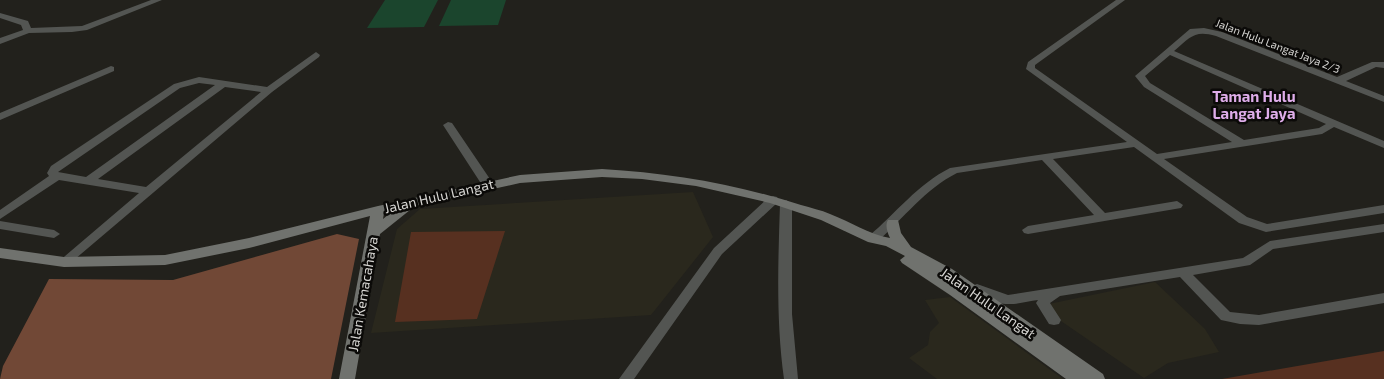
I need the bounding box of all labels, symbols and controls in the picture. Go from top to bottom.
street label: Jalan Hulu Langat Jaya 2/3 [1214,16,1342,75]
district label: Taman Hulu Langat Jaya [1212,87,1296,123]
street label: Jalan Hulu Langat [382,175,495,216]
street label: Jalan Kemacahaya [344,235,381,353]
street label: Jalan Hulu Langat [938,264,1039,342]

